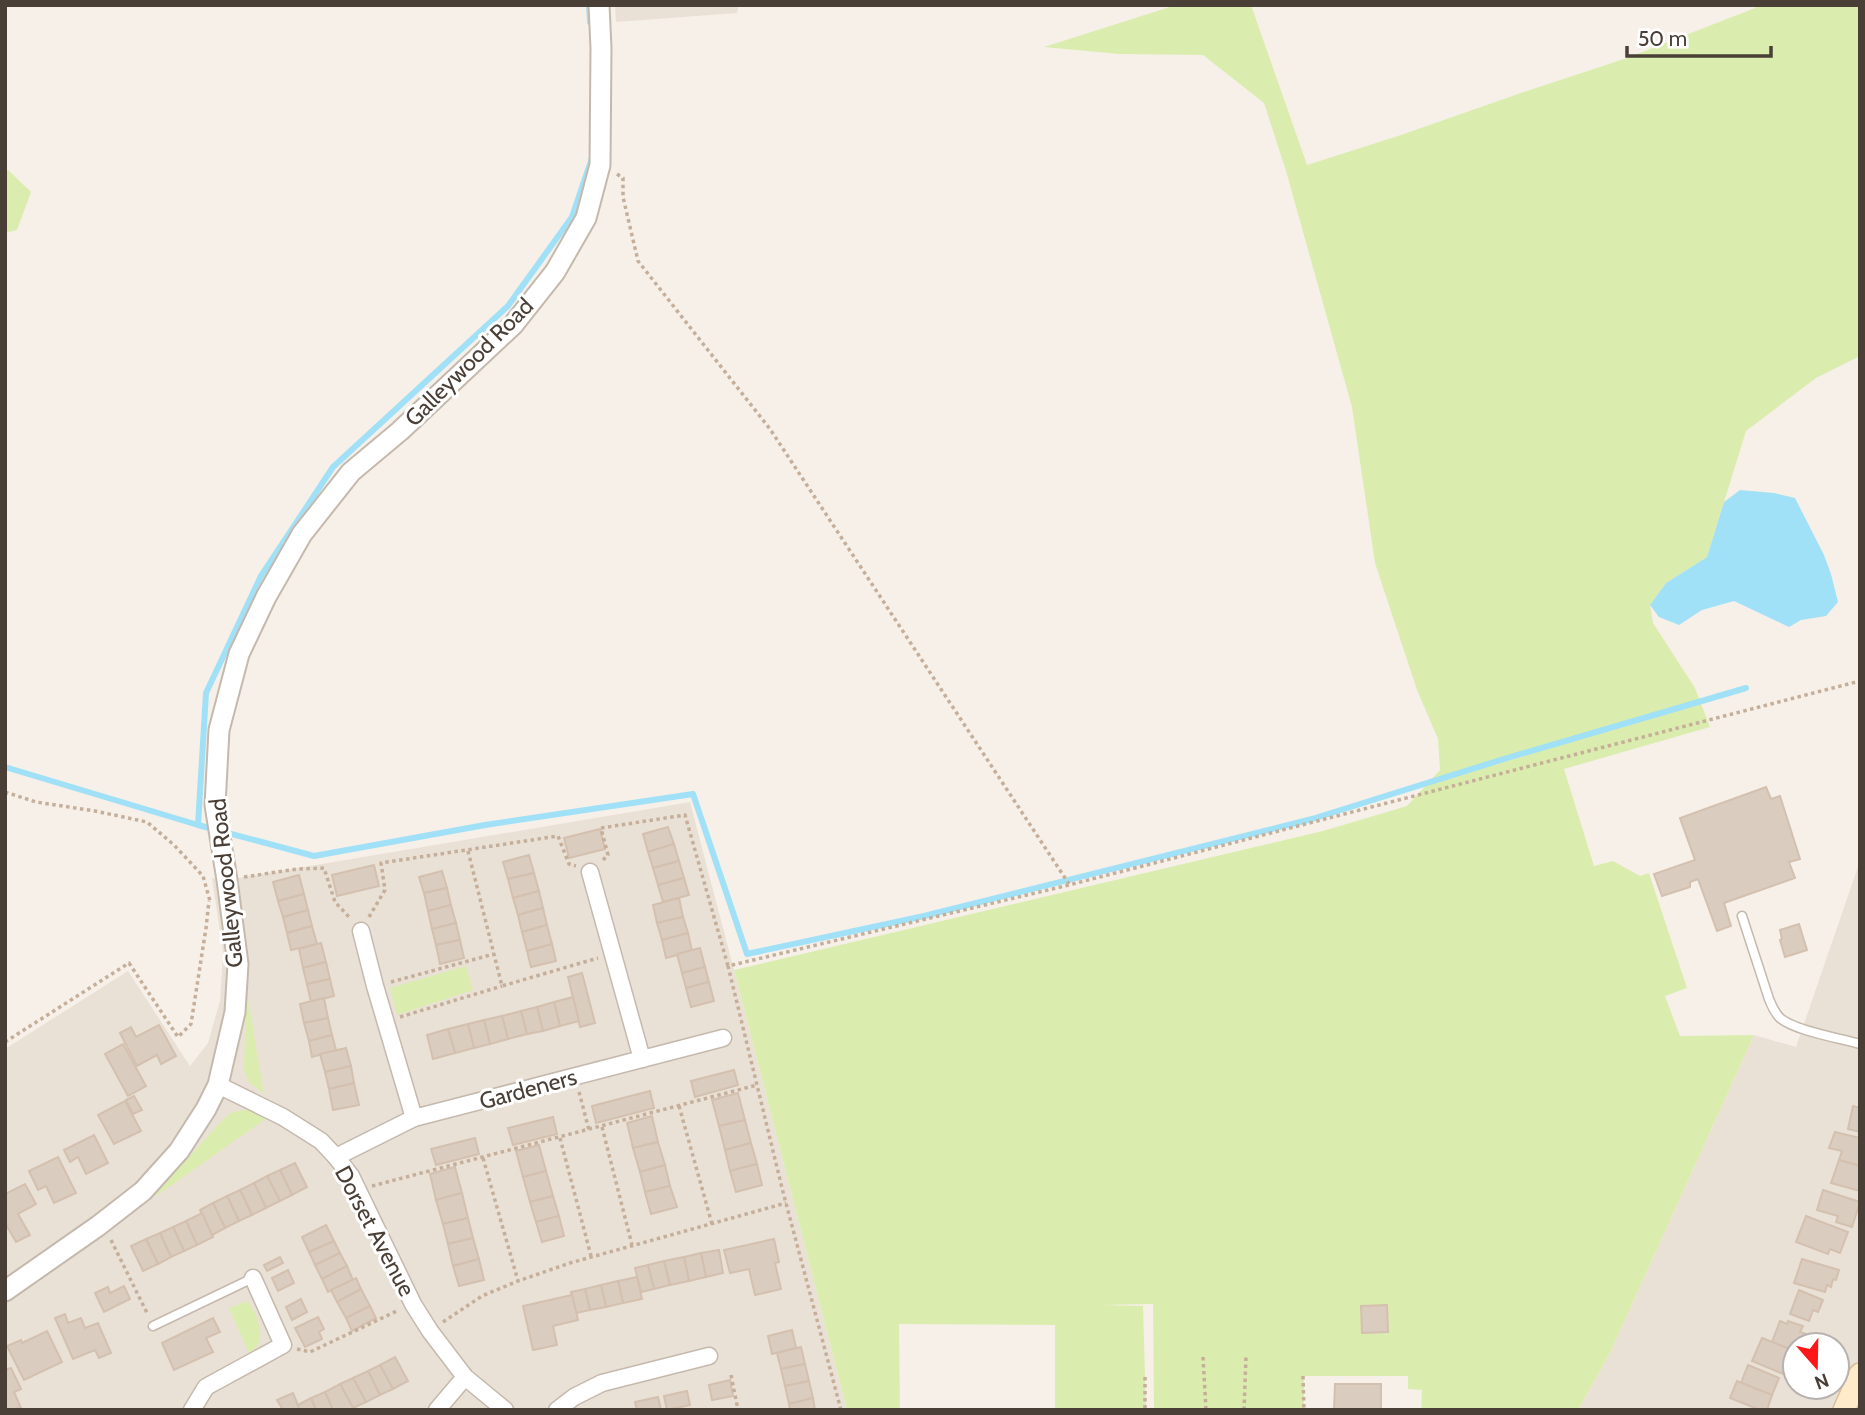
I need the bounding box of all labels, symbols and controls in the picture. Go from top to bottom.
scale bar [1627,14,1770,58]
text: 50 m [1638,26,1687,51]
street label: Galleywood Road [399,292,539,432]
street label: Galleywood Road [203,797,249,969]
street label: Gardeners [476,1063,580,1115]
street label: Dorset Avenue [329,1161,421,1301]
north arrow [1781,1331,1851,1401]
text: N [1811,1368,1832,1395]

